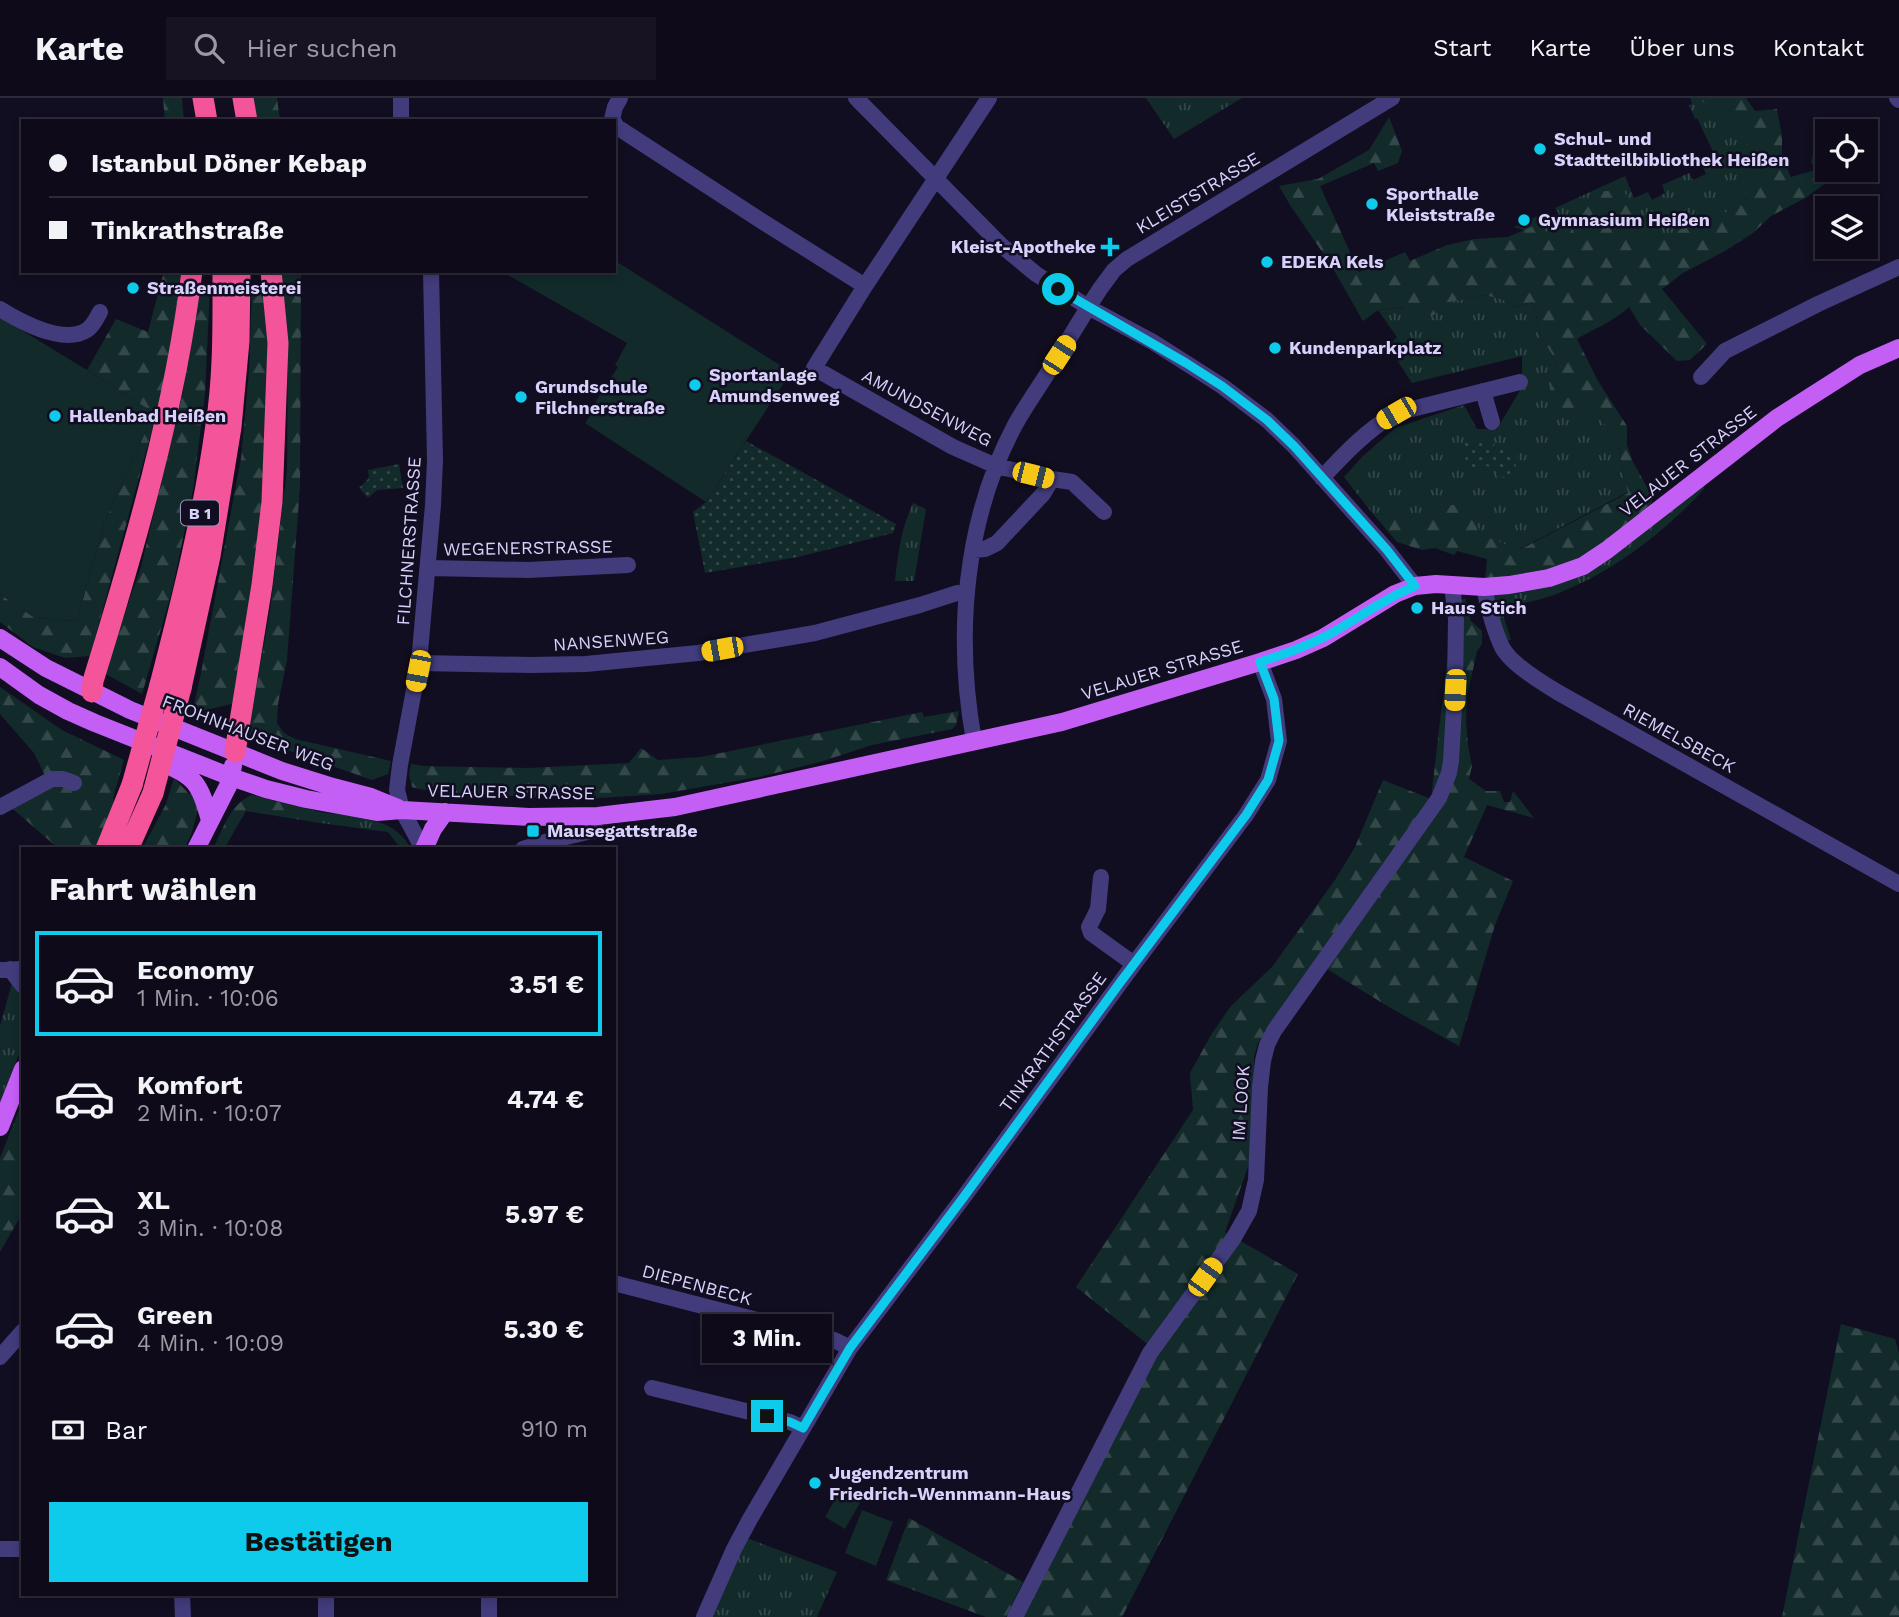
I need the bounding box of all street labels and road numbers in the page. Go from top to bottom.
street label: KLEISTSTRASSE [1132,147,1264,238]
street label: AMUNDSENWEG [859,364,996,451]
street label: VELAUER STRASSE [1615,401,1760,521]
street label: FILCHNERSTRASSE [392,456,425,626]
road number: B 1 [181,500,219,526]
street label: WEGENERSTRASSE [443,536,613,559]
street label: NANSENWEG [552,626,670,655]
street label: VELAUER STRASSE [1079,635,1245,704]
street label: FROHNHAUSER WEG [159,690,337,775]
street label: RIEMELSBECK [1619,698,1739,777]
street label: VELAUER STRASSE [427,780,595,803]
street label: TINKRATHSTRASSE [995,968,1110,1116]
street label: IM LOOK [1227,1064,1254,1142]
street label: DIEPENBECK [640,1260,754,1309]

